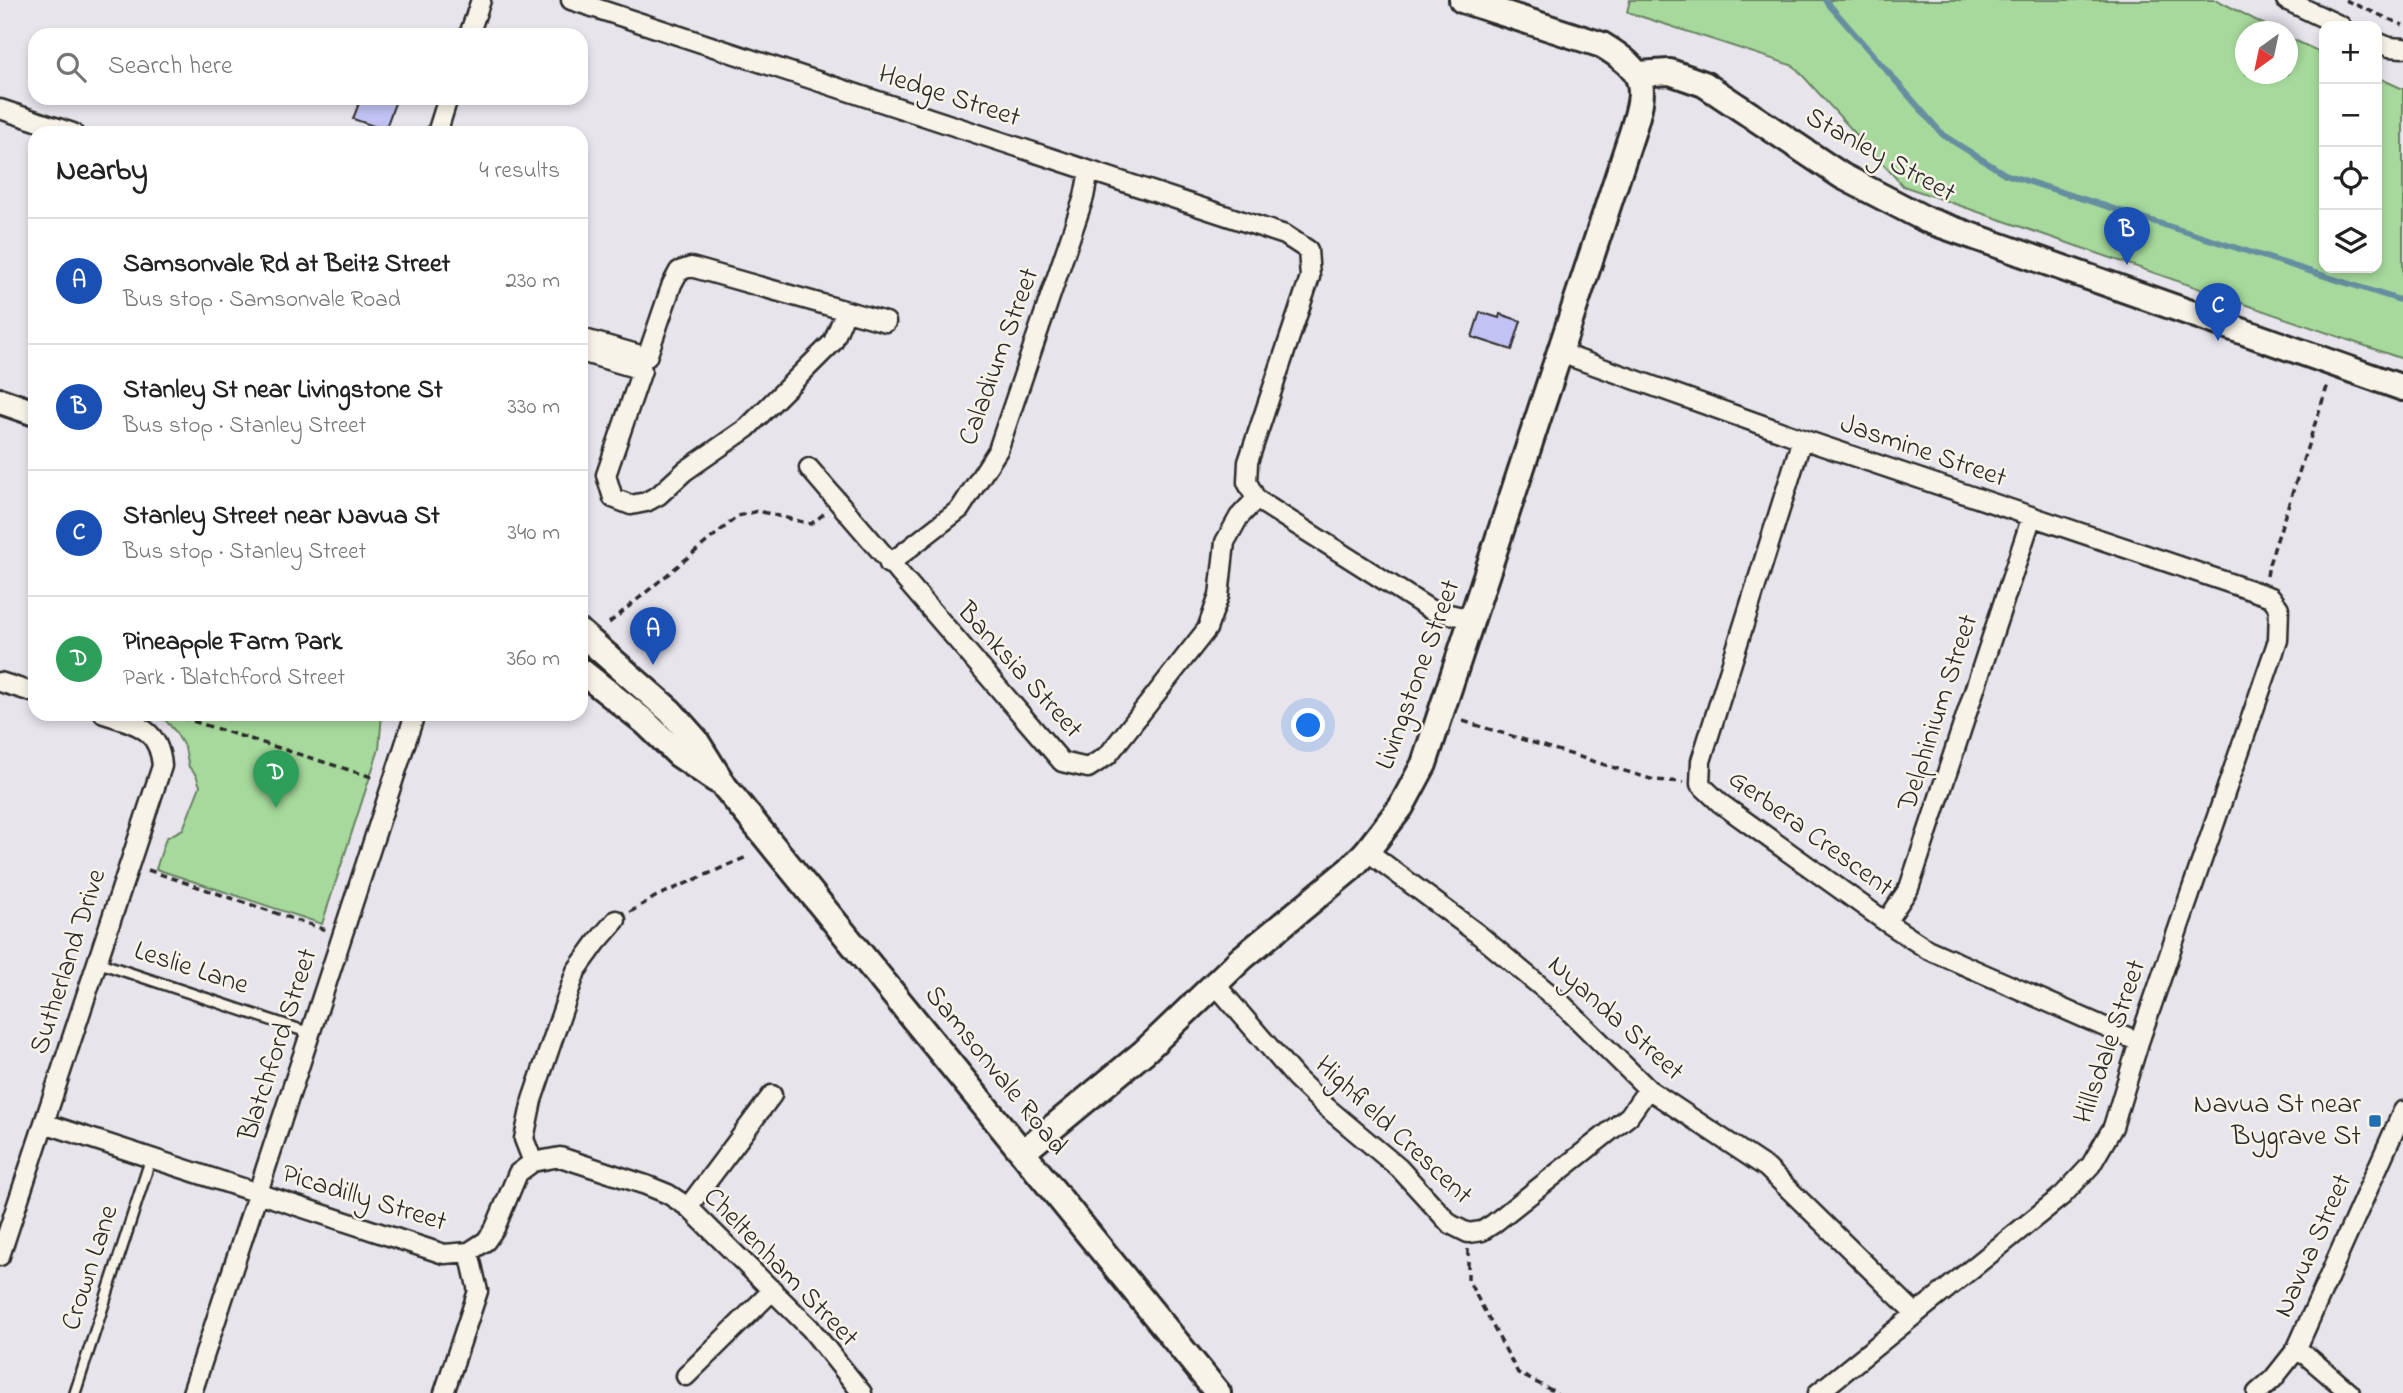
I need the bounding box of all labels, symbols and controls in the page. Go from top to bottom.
north arrow [2235,21,2298,84]
map controls [2319,21,2382,273]
button: + [2319,21,2382,84]
search box [28,28,588,105]
icon: search [52,48,90,86]
text: Search here [108,48,233,86]
street label: Hedge Street [873,55,1025,139]
button: − [2319,84,2382,147]
street label: Stanley Street [1797,98,1963,214]
button: locate [2319,147,2382,210]
text: Nearby [56,150,148,194]
text: 4 results [479,155,560,188]
pin: B [2104,207,2150,265]
button: layers [2319,210,2382,273]
text: Samsonvale Rd at Beitz Street [123,246,450,284]
street label: Caladium Street [949,262,1051,452]
text: A [72,265,86,298]
text: 230 m [506,265,560,298]
pin: C [2195,283,2241,341]
text: Bus stop · Samsonvale Road [123,284,401,317]
text: Stanley St near Livingstone St [123,372,443,410]
text: B [71,391,87,424]
text: 330 m [507,391,560,424]
street label: Jasmine Street [1834,404,2012,500]
text: Bus stop · Stanley Street [123,410,366,443]
text: Stanley Street near Navua St [123,498,440,536]
text: C [73,517,85,550]
text: 340 m [507,517,560,550]
text: Bus stop · Stanley Street [123,536,366,569]
street label: Livingstone Street [1366,574,1472,776]
street label: Banksia Street [946,593,1092,749]
pin: A [630,607,676,665]
street label: Delphinium Street [1888,609,1990,818]
text: Pineapple Farm Park [123,624,342,662]
text: D [71,643,87,676]
text: 360 m [507,643,560,676]
text: Park · Blatchford Street [123,662,345,695]
your location [1291,708,1325,742]
pin: D [253,750,299,808]
street label: Gerbera Crescent [1719,760,1901,908]
street label: Sutherland Drive [20,864,118,1060]
street label: Leslie Lane [128,931,254,1007]
street label: Blatchford Street [228,944,329,1147]
street label: Nyanda Street [1537,946,1693,1092]
street label: Hillsdale Street [2064,955,2158,1129]
street label: Samsonvale Road [913,977,1077,1165]
street label: Highfield Crescent [1305,1047,1481,1215]
place label: Navua St near Bygrave St [2194,1085,2361,1158]
marker: Navua St near Bygrave St [2367,1113,2383,1129]
street label: Picadilly Street [277,1154,451,1244]
street label: Navua Street [2264,1168,2364,1324]
street label: Cheltenham Street [693,1178,867,1358]
street label: Crown Lane [51,1200,131,1336]

